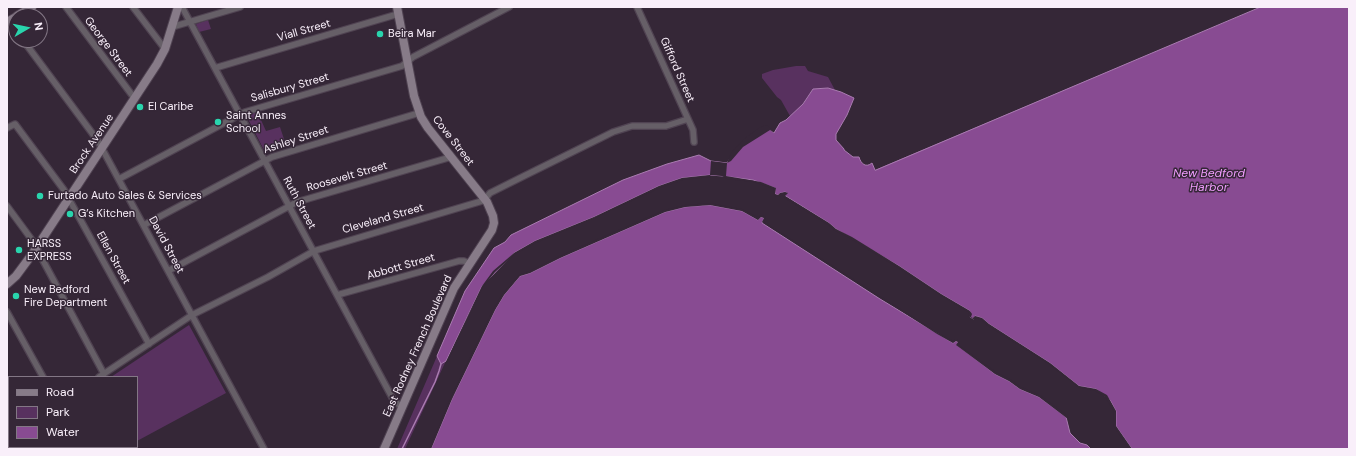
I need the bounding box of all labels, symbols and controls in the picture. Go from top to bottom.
north arrow [8,8,48,48]
street label: George Street [81,15,135,79]
street label: Viall Street [276,17,332,45]
text: N [31,21,46,31]
place label: Beira Mar [388,27,436,41]
marker: Beira Mar [375,29,385,39]
street label: Gifford Street [657,36,697,104]
street label: Salisbury Street [250,71,330,105]
place label: El Caribe [148,100,193,114]
marker: El Caribe [135,102,145,112]
place label: Saint Annes School [226,109,286,135]
street label: Brock Avenue [67,112,117,176]
street label: Cove Street [429,113,477,169]
marker: Saint Annes School [213,117,223,127]
street label: Ashley Street [262,123,330,157]
street label: Roosevelt Street [305,159,389,195]
water label: New Bedford Harbor [1173,167,1245,195]
street label: Ruth Street [280,174,318,232]
place label: Furtado Auto Sales & Services [48,189,202,203]
marker: Furtado Auto Sales & Services [35,191,45,201]
street label: Cleveland Street [341,201,425,237]
place label: G’s Kitchen [78,207,135,221]
marker: G’s Kitchen [65,209,75,219]
street label: David Street [145,214,187,276]
street label: Ellen Street [93,230,133,286]
place label: HARSS EXPRESS [27,237,72,263]
marker: HARSS EXPRESS [14,245,24,255]
street label: Abbott Street [365,251,437,283]
street label: East Rodney French Boulevard [381,273,455,419]
place label: New Bedford Fire Department [24,283,107,309]
marker: New Bedford Fire Department [11,291,21,301]
legend [8,376,138,448]
text: Road [46,384,74,400]
text: Park [46,404,70,420]
text: Water [46,424,79,440]

